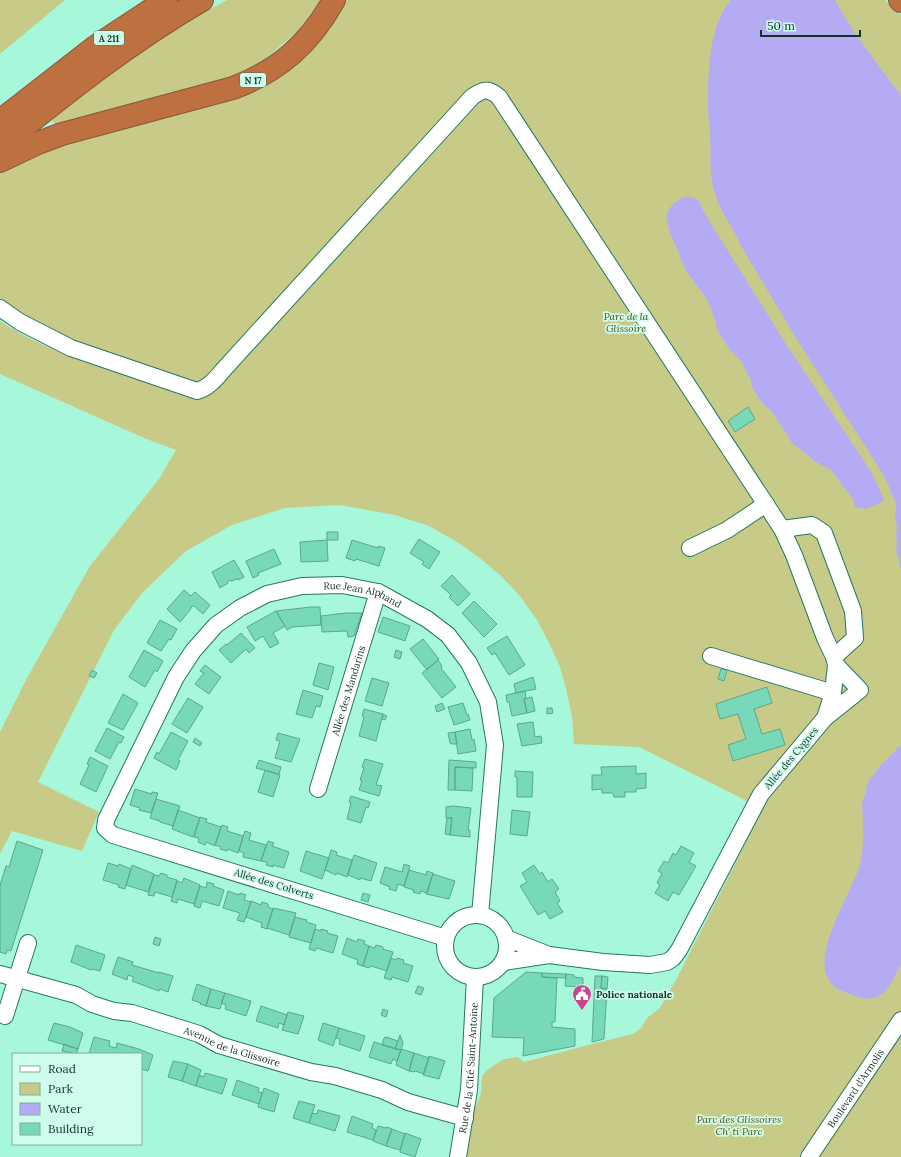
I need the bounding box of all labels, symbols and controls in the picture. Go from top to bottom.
scale bar [761,12,860,38]
text: 50 m [767,18,795,33]
road number: A 211 [94,31,124,45]
road number: N 17 [240,73,266,87]
park label: Parc de la Glissoire [604,310,649,335]
street label: Rue Jean Alphand [323,578,404,610]
street label: Allée des Mandarins [328,644,368,738]
street label: Allée des Cygnes [760,724,821,793]
street label: Allée des Colverts [232,865,316,902]
public building icon: Police nationale [571,983,593,1011]
place label: Police nationale [596,988,673,1001]
street label: Rue de la Cité Saint-Antoine [456,1001,480,1134]
street label: Avenue de la Glissoire [181,1023,282,1069]
street label: Boulevard d'Armolis [824,1046,887,1130]
legend [12,1053,142,1145]
text: Road [48,1061,76,1076]
text: Park [48,1081,74,1096]
text: Water [48,1101,83,1116]
park label: Parc des Glissoires Ch' ti Parc [697,1113,781,1138]
text: Building [48,1121,94,1136]

